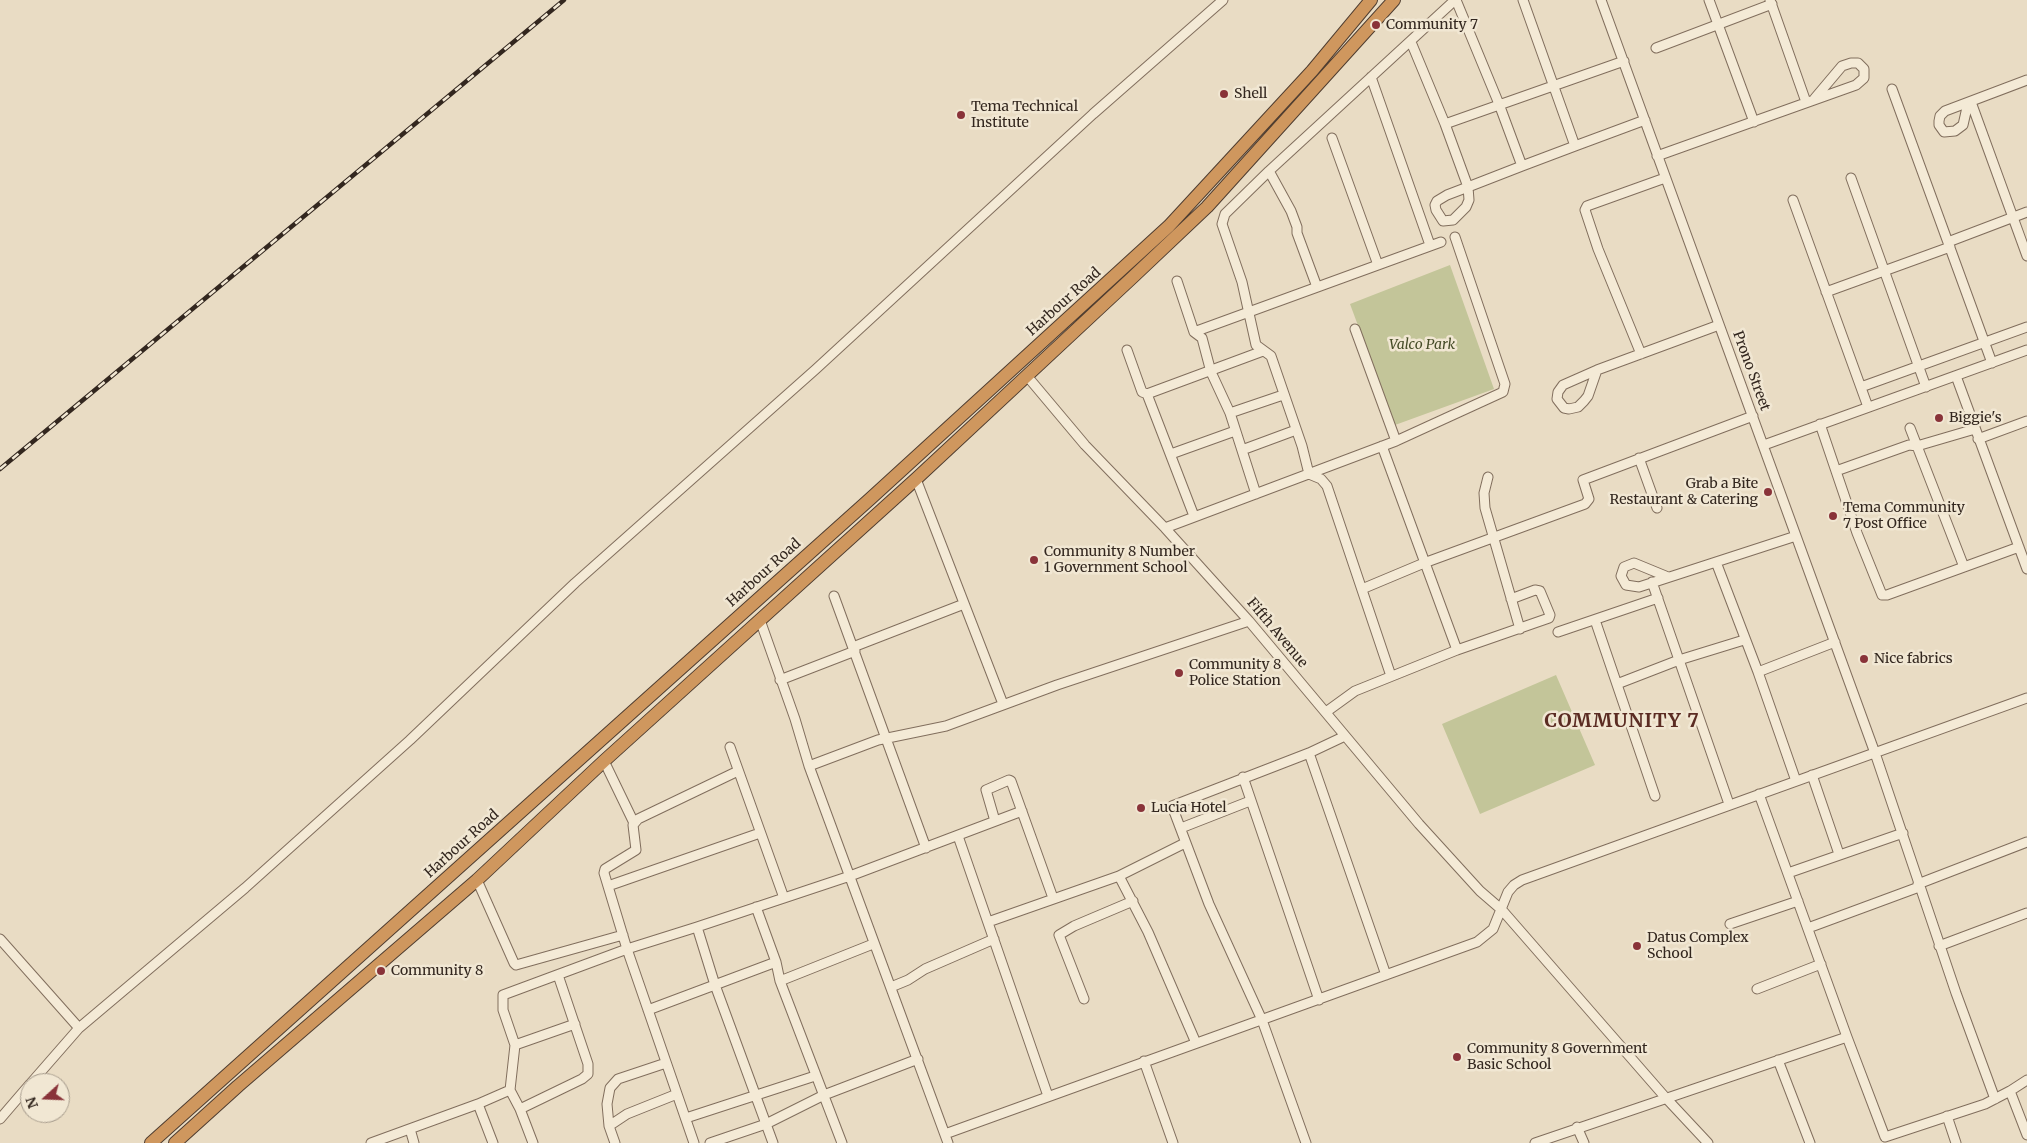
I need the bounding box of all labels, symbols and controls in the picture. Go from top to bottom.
place label: Community 7 [1386,17,1478,33]
marker: Community 7 [1370,19,1382,31]
place label: Shell [1234,86,1267,102]
marker: Shell [1218,88,1230,100]
place label: Tema Technical Institute [971,99,1078,132]
marker: Tema Technical Institute [955,109,967,121]
street label: Harbour Road [1023,264,1105,340]
street label: Prono Street [1729,329,1773,413]
park label: Valco Park [1389,337,1455,353]
place label: Biggie's [1949,410,2002,426]
marker: Biggie's [1933,412,1945,424]
place label: Grab a Bite Restaurant & Catering [1610,476,1758,508]
marker: Grab a Bite Restaurant & Catering [1762,486,1774,498]
place label: Tema Community 7 Post Office [1843,500,1965,532]
marker: Tema Community 7 Post Office [1827,510,1839,522]
street label: Harbour Road [723,535,805,611]
place label: Community 8 Number 1 Government School [1044,544,1195,576]
marker: Community 8 Number 1 Government School [1028,554,1040,566]
street label: Fifth Avenue [1243,595,1311,671]
place label: Nice fabrics [1874,651,1953,667]
marker: Nice fabrics [1858,653,1870,665]
place label: Community 8 Police Station [1189,657,1281,690]
marker: Community 8 Police Station [1173,667,1185,679]
district label: COMMUNITY 7 [1543,711,1701,733]
place label: Lucia Hotel [1151,800,1227,816]
marker: Lucia Hotel [1135,802,1147,814]
street label: Harbour Road [421,806,503,882]
place label: Datus Complex School [1647,930,1749,962]
marker: Datus Complex School [1631,940,1643,952]
place label: Community 8 [391,963,483,979]
marker: Community 8 [375,965,387,977]
place label: Community 8 Government Basic School [1467,1041,1648,1074]
marker: Community 8 Government Basic School [1451,1051,1463,1063]
north arrow [20,1073,70,1123]
text: N [21,1095,42,1111]

